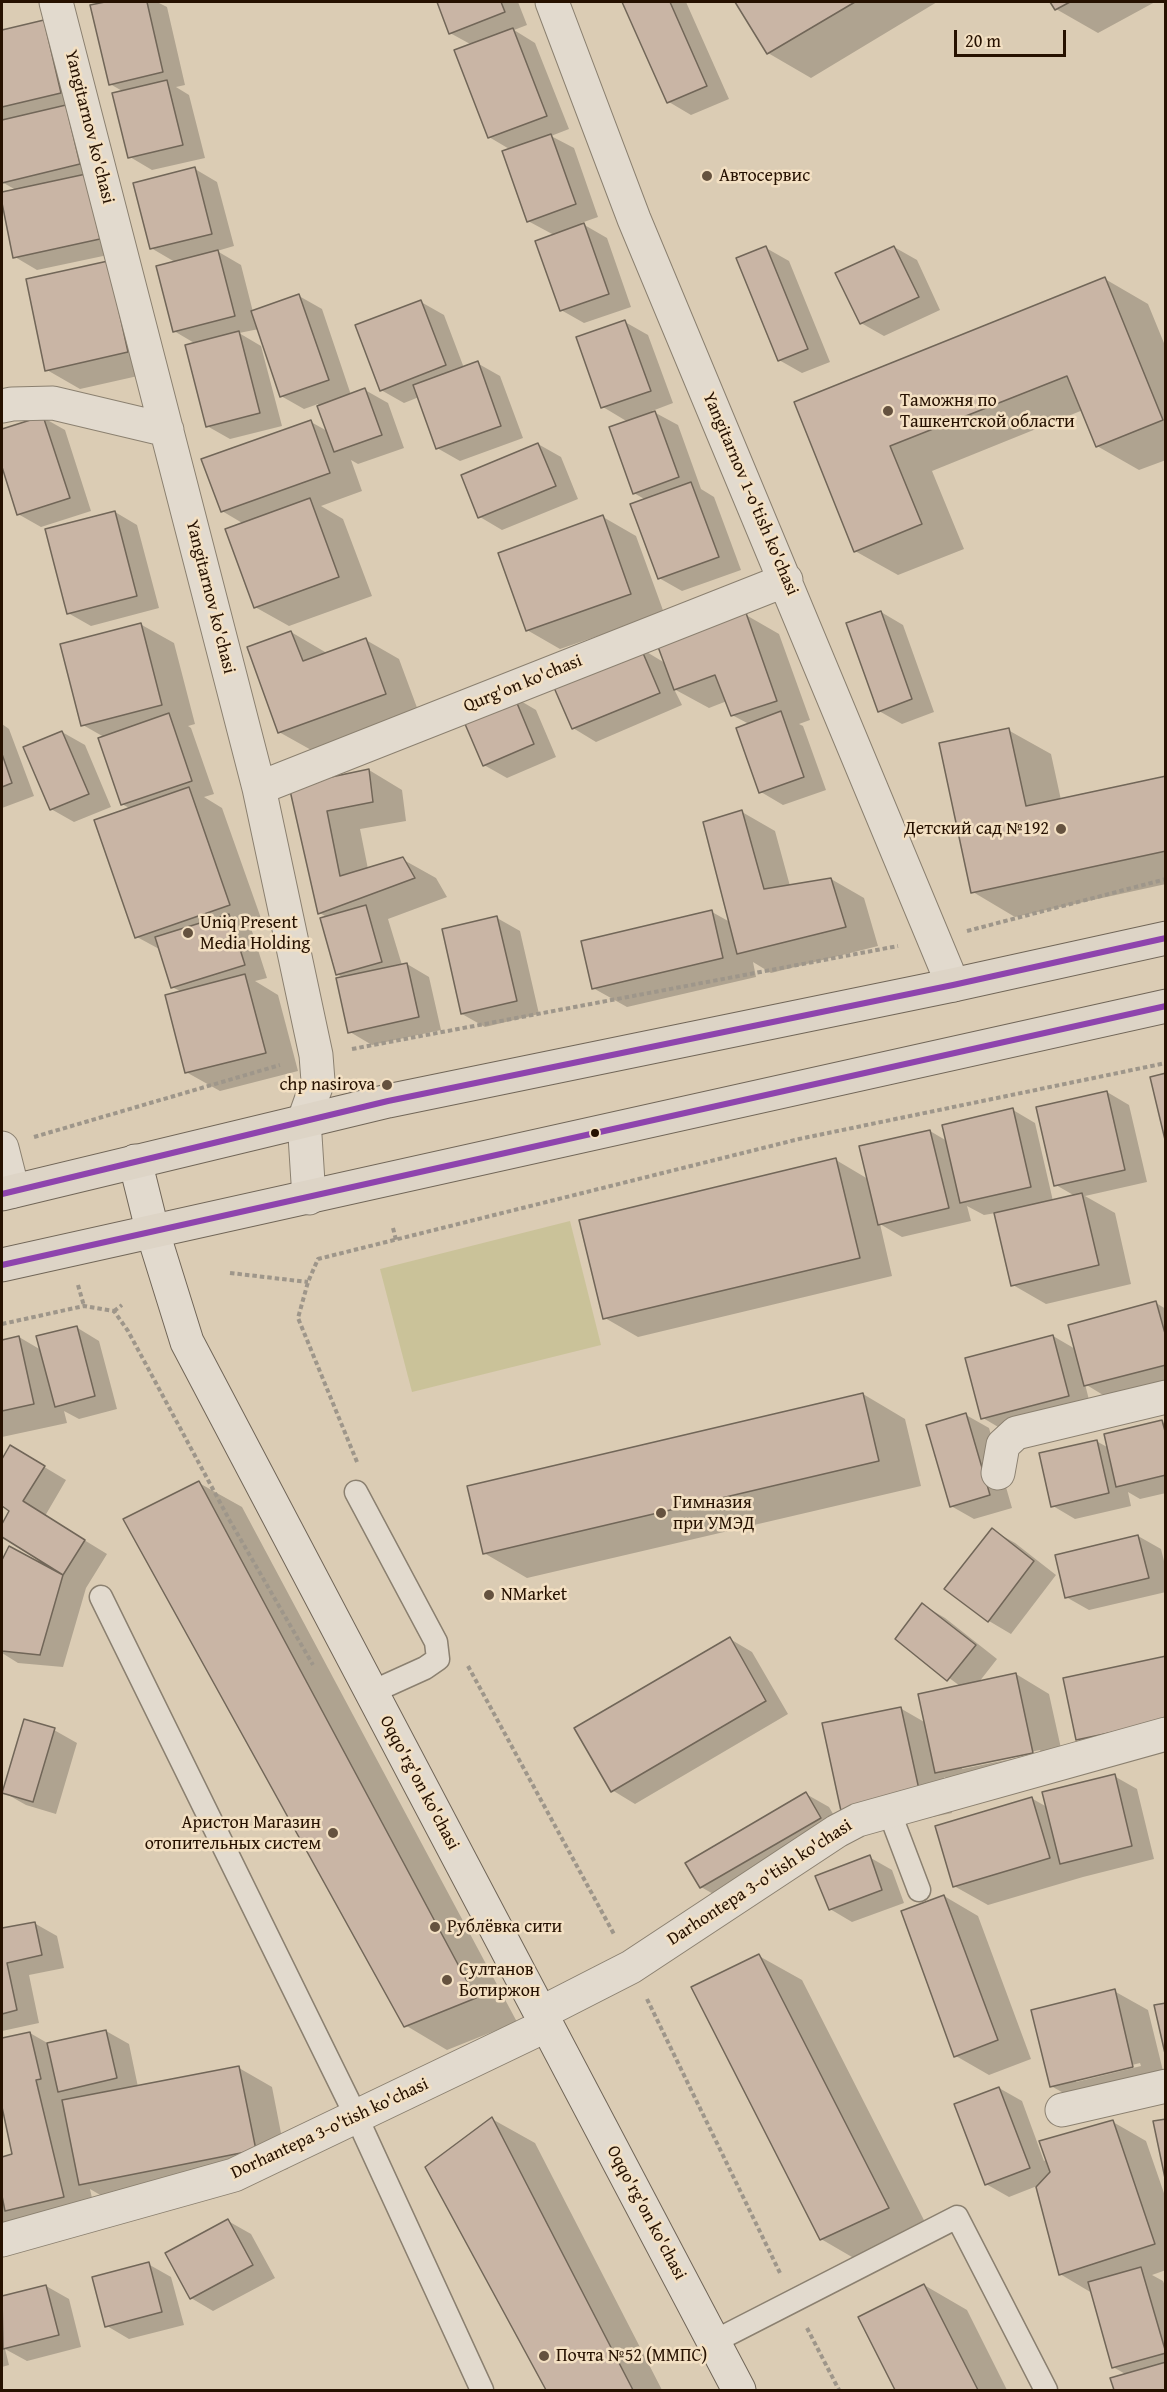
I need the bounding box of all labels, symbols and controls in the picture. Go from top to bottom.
scale bar [957,18,1070,56]
text: 20 m [965,27,1001,54]
street label: Yangitarnov ko'chasi [59,48,119,206]
place label: Автосервис [719,165,810,187]
marker: Автосервис [700,169,714,183]
street label: Yangitarnov 1-o'tish ko'chasi [697,389,803,599]
place label: Таможня по Ташкентской области [900,390,1075,432]
marker: Таможня по Ташкентской области [881,404,895,418]
street label: Yangitarnov ko'chasi [180,518,240,676]
street label: Qurg'on ko'chasi [461,650,585,718]
place label: Детский сад №192 [904,818,1049,840]
marker: Детский сад №192 [1054,822,1068,836]
place label: Uniq Present Media Holding [200,912,310,954]
marker: Uniq Present Media Holding [181,926,195,940]
place label: chp nasirova [280,1074,375,1096]
marker: chp nasirova [380,1078,394,1092]
unlabelled marker [589,1127,601,1139]
place label: Гимназия при УМЭД [673,1492,754,1534]
marker: Гимназия при УМЭД [654,1506,668,1520]
place label: NMarket [501,1584,567,1606]
marker: NMarket [482,1588,496,1602]
street label: Oqqo'rg'on ko'chasi [374,1712,464,1854]
place label: Аристон Магазин отопительных систем [145,1812,321,1854]
street label: Darhontepa 3-o'tish ko'chasi [664,1815,856,1951]
marker: Аристон Магазин отопительных систем [326,1826,340,1840]
place label: Рублёвка сити [447,1916,562,1938]
marker: Рублёвка сити [428,1920,442,1934]
place label: Султанов Ботиржон [459,1959,540,2002]
marker: Султанов Ботиржон [440,1973,454,1987]
street label: Dorhantepa 3-o'tish ko'chasi [228,2074,432,2184]
street label: Oqqo'rg'on ko'chasi [601,2142,691,2284]
place label: Почта №52 (ММПС) [556,2345,707,2367]
marker: Почта №52 (ММПС) [537,2349,551,2363]

